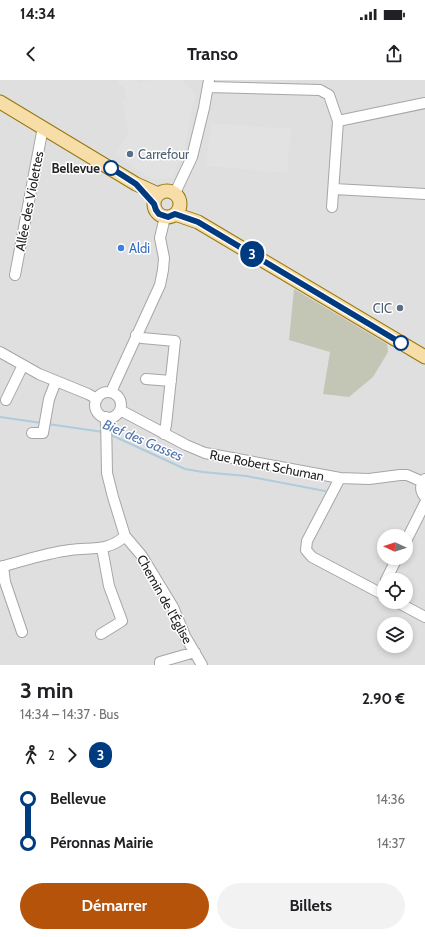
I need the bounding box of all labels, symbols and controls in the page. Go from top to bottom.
text: 14:34 [20,5,56,23]
icon: back [20,43,42,65]
text: Transo [187,43,238,65]
icon: share [383,43,405,65]
place label: Carrefour [138,146,190,162]
street label: Allée des Violettes [11,149,47,252]
marker: Carrefour [125,149,135,159]
place label: Bellevue [51,160,100,176]
marker: Bellevue [103,160,119,176]
place label: Aldi [129,240,150,256]
line badge: 3 [239,241,265,267]
marker: Aldi [116,243,126,253]
text: 3 [248,245,256,263]
place label: CIC [373,300,392,316]
marker: CIC [395,303,405,313]
unlabelled marker [393,335,409,351]
water label: Bief des Gasses [100,415,186,465]
street label: Rue Robert Schuman [208,446,326,484]
north arrow [377,529,413,565]
map controls [377,529,413,653]
street label: Chemin de l'Église [134,551,197,647]
button: locate [377,573,413,609]
button: layers [377,617,413,653]
text: 3 min [20,677,73,704]
text: 2.90 € [362,690,405,708]
text: 14:34 – 14:37 · Bus [20,706,119,722]
icon: walk [20,744,42,766]
icon: forward [61,744,83,766]
text: 3 [97,746,104,764]
text: 2 [48,747,55,763]
text: Bellevue [50,790,106,808]
text: 14:36 [376,791,405,807]
text: Péronnas Mairie [50,834,153,852]
text: 14:37 [377,835,405,851]
button: Démarrer [20,883,209,929]
button: Billets [217,883,405,929]

